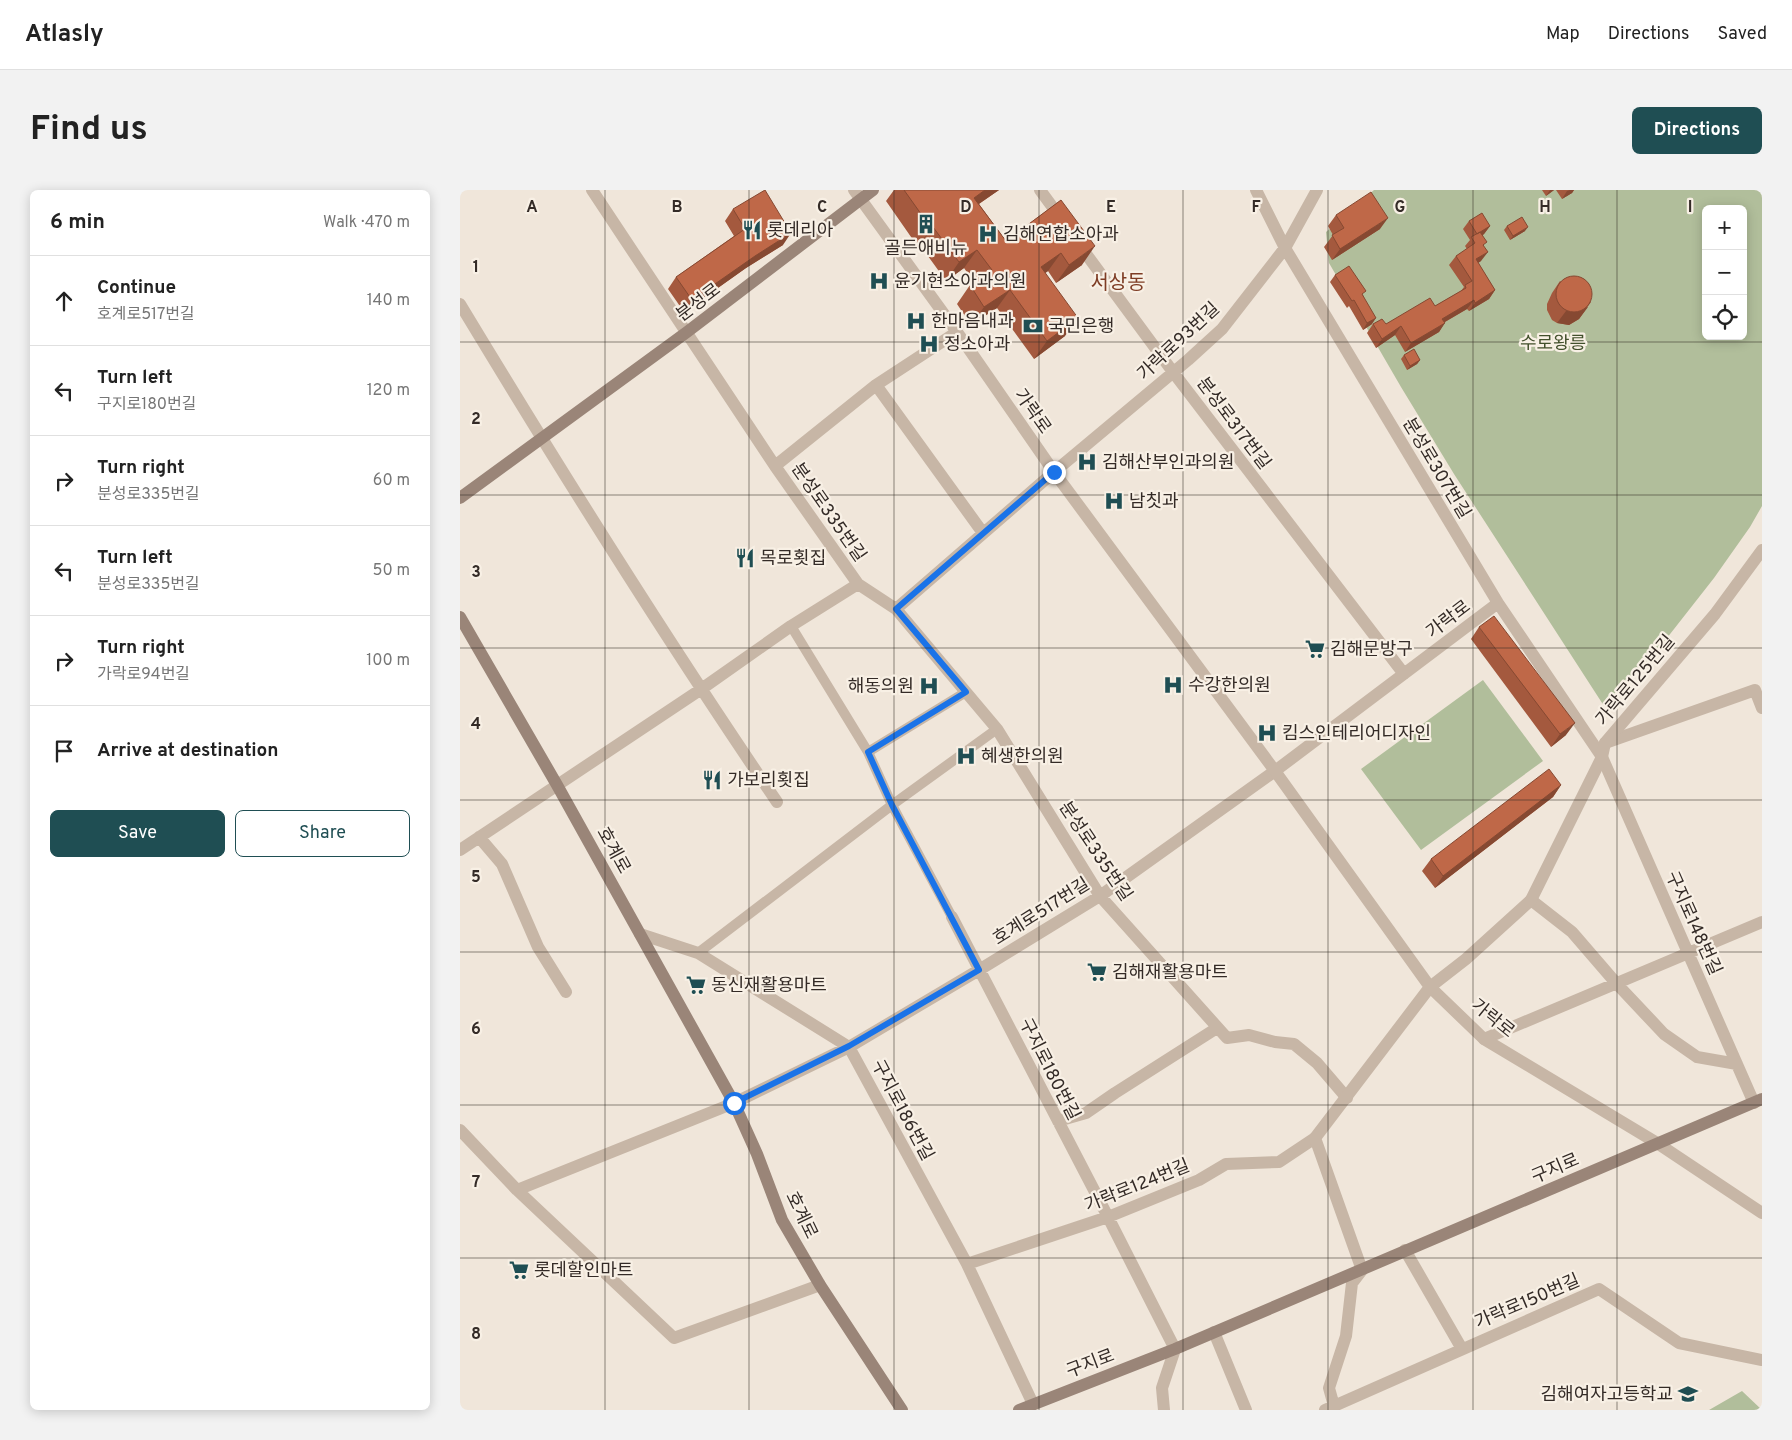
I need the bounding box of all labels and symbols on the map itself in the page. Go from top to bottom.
text: A [526,198,538,218]
text: B [671,198,683,218]
text: C [817,198,827,218]
text: D [960,198,972,218]
text: E [1106,198,1116,218]
text: F [1251,198,1261,218]
text: G [1395,198,1405,218]
text: H [1539,198,1551,218]
text: I [1688,198,1692,218]
building icon: 골든애비뉴 [915,213,937,235]
restaurant icon: 롯데리아 [741,219,763,241]
place label: 롯데리아 [767,220,834,243]
hospital icon: 김해연합소아과 [977,223,999,245]
place label: 김해연합소아과 [1003,224,1119,247]
place label: 골든애비뉴 [885,238,967,261]
text: 1 [473,258,479,278]
hospital icon: 윤기현소아과의원 [868,270,890,292]
place label: 윤기현소아과의원 [894,271,1026,294]
district label: 서상동 [1090,271,1146,297]
street label: 분성로 [672,279,726,327]
street label: 가락로93번길 [1133,298,1225,386]
hospital icon: 한마음내과 [905,310,927,332]
place label: 한마음내과 [931,311,1014,334]
bank icon: 국민은행 [1022,315,1044,337]
place label: 국민은행 [1048,316,1114,339]
hospital icon: 정소아과 [918,333,940,355]
park label: 수로왕릉 [1520,333,1586,356]
place label: 정소아과 [944,334,1011,357]
street label: 분성로317번길 [1191,373,1275,475]
street label: 가락로 [1008,385,1055,439]
text: 2 [471,410,481,430]
street label: 분성로307번길 [1397,414,1475,524]
hospital icon: 김해산부인과의원 [1076,451,1098,473]
place label: 김해산부인과의원 [1102,452,1234,475]
street label: 분성로335번길 [785,459,870,567]
route end [1043,461,1066,484]
hospital icon: 남칫과 [1103,490,1125,512]
place label: 남칫과 [1129,491,1179,514]
restaurant icon: 목로횟집 [734,547,756,569]
place label: 목로횟집 [760,548,826,571]
text: 3 [471,563,481,583]
street label: 가락로 [1422,596,1476,644]
street label: 가락로125번길 [1591,631,1681,731]
supermarket icon: 김해문방구 [1304,638,1326,660]
place label: 김해문방구 [1330,639,1413,662]
hospital icon: 수강한의원 [1162,674,1184,696]
hospital icon: 해동의원 [918,675,940,697]
place label: 수강한의원 [1188,675,1271,698]
place label: 해동의원 [848,676,914,699]
text: 4 [471,715,481,735]
hospital icon: 킴스인테리어디자인 [1256,722,1278,744]
place label: 킴스인테리어디자인 [1282,723,1431,746]
hospital icon: 혜생한의원 [955,745,977,767]
place label: 혜생한의원 [981,746,1064,769]
restaurant icon: 가보리횟집 [701,769,723,791]
place label: 가보리횟집 [727,770,810,793]
street label: 분성로335번길 [1053,797,1137,906]
street label: 호계로 [591,823,635,878]
text: 5 [471,868,481,888]
street label: 구지로148번길 [1659,868,1726,979]
street label: 호계로517번길 [989,873,1095,951]
supermarket icon: 김해재활용마트 [1086,961,1108,983]
place label: 김해재활용마트 [1112,962,1228,985]
supermarket icon: 동신재활용마트 [685,974,707,996]
place label: 동신재활용마트 [711,975,827,998]
street label: 가락로 [1466,995,1519,1044]
street label: 구지로180번길 [1013,1015,1084,1125]
text: 6 [471,1020,481,1040]
street label: 구지로186번길 [865,1056,938,1165]
route start [723,1092,746,1115]
street label: 구지로 [1528,1149,1583,1190]
street label: 가락로124번길 [1082,1155,1194,1218]
text: 7 [472,1173,480,1193]
street label: 호계로 [779,1188,822,1243]
supermarket icon: 롯데할인마트 [508,1259,530,1281]
place label: 롯데할인마트 [534,1260,633,1283]
street label: 가락로150번길 [1471,1270,1584,1335]
text: 8 [471,1325,481,1345]
street label: 구지로 [1063,1345,1118,1384]
school or university icon: 김해여자고등학교 [1677,1383,1699,1405]
place label: 김해여자고등학교 [1541,1384,1673,1407]

